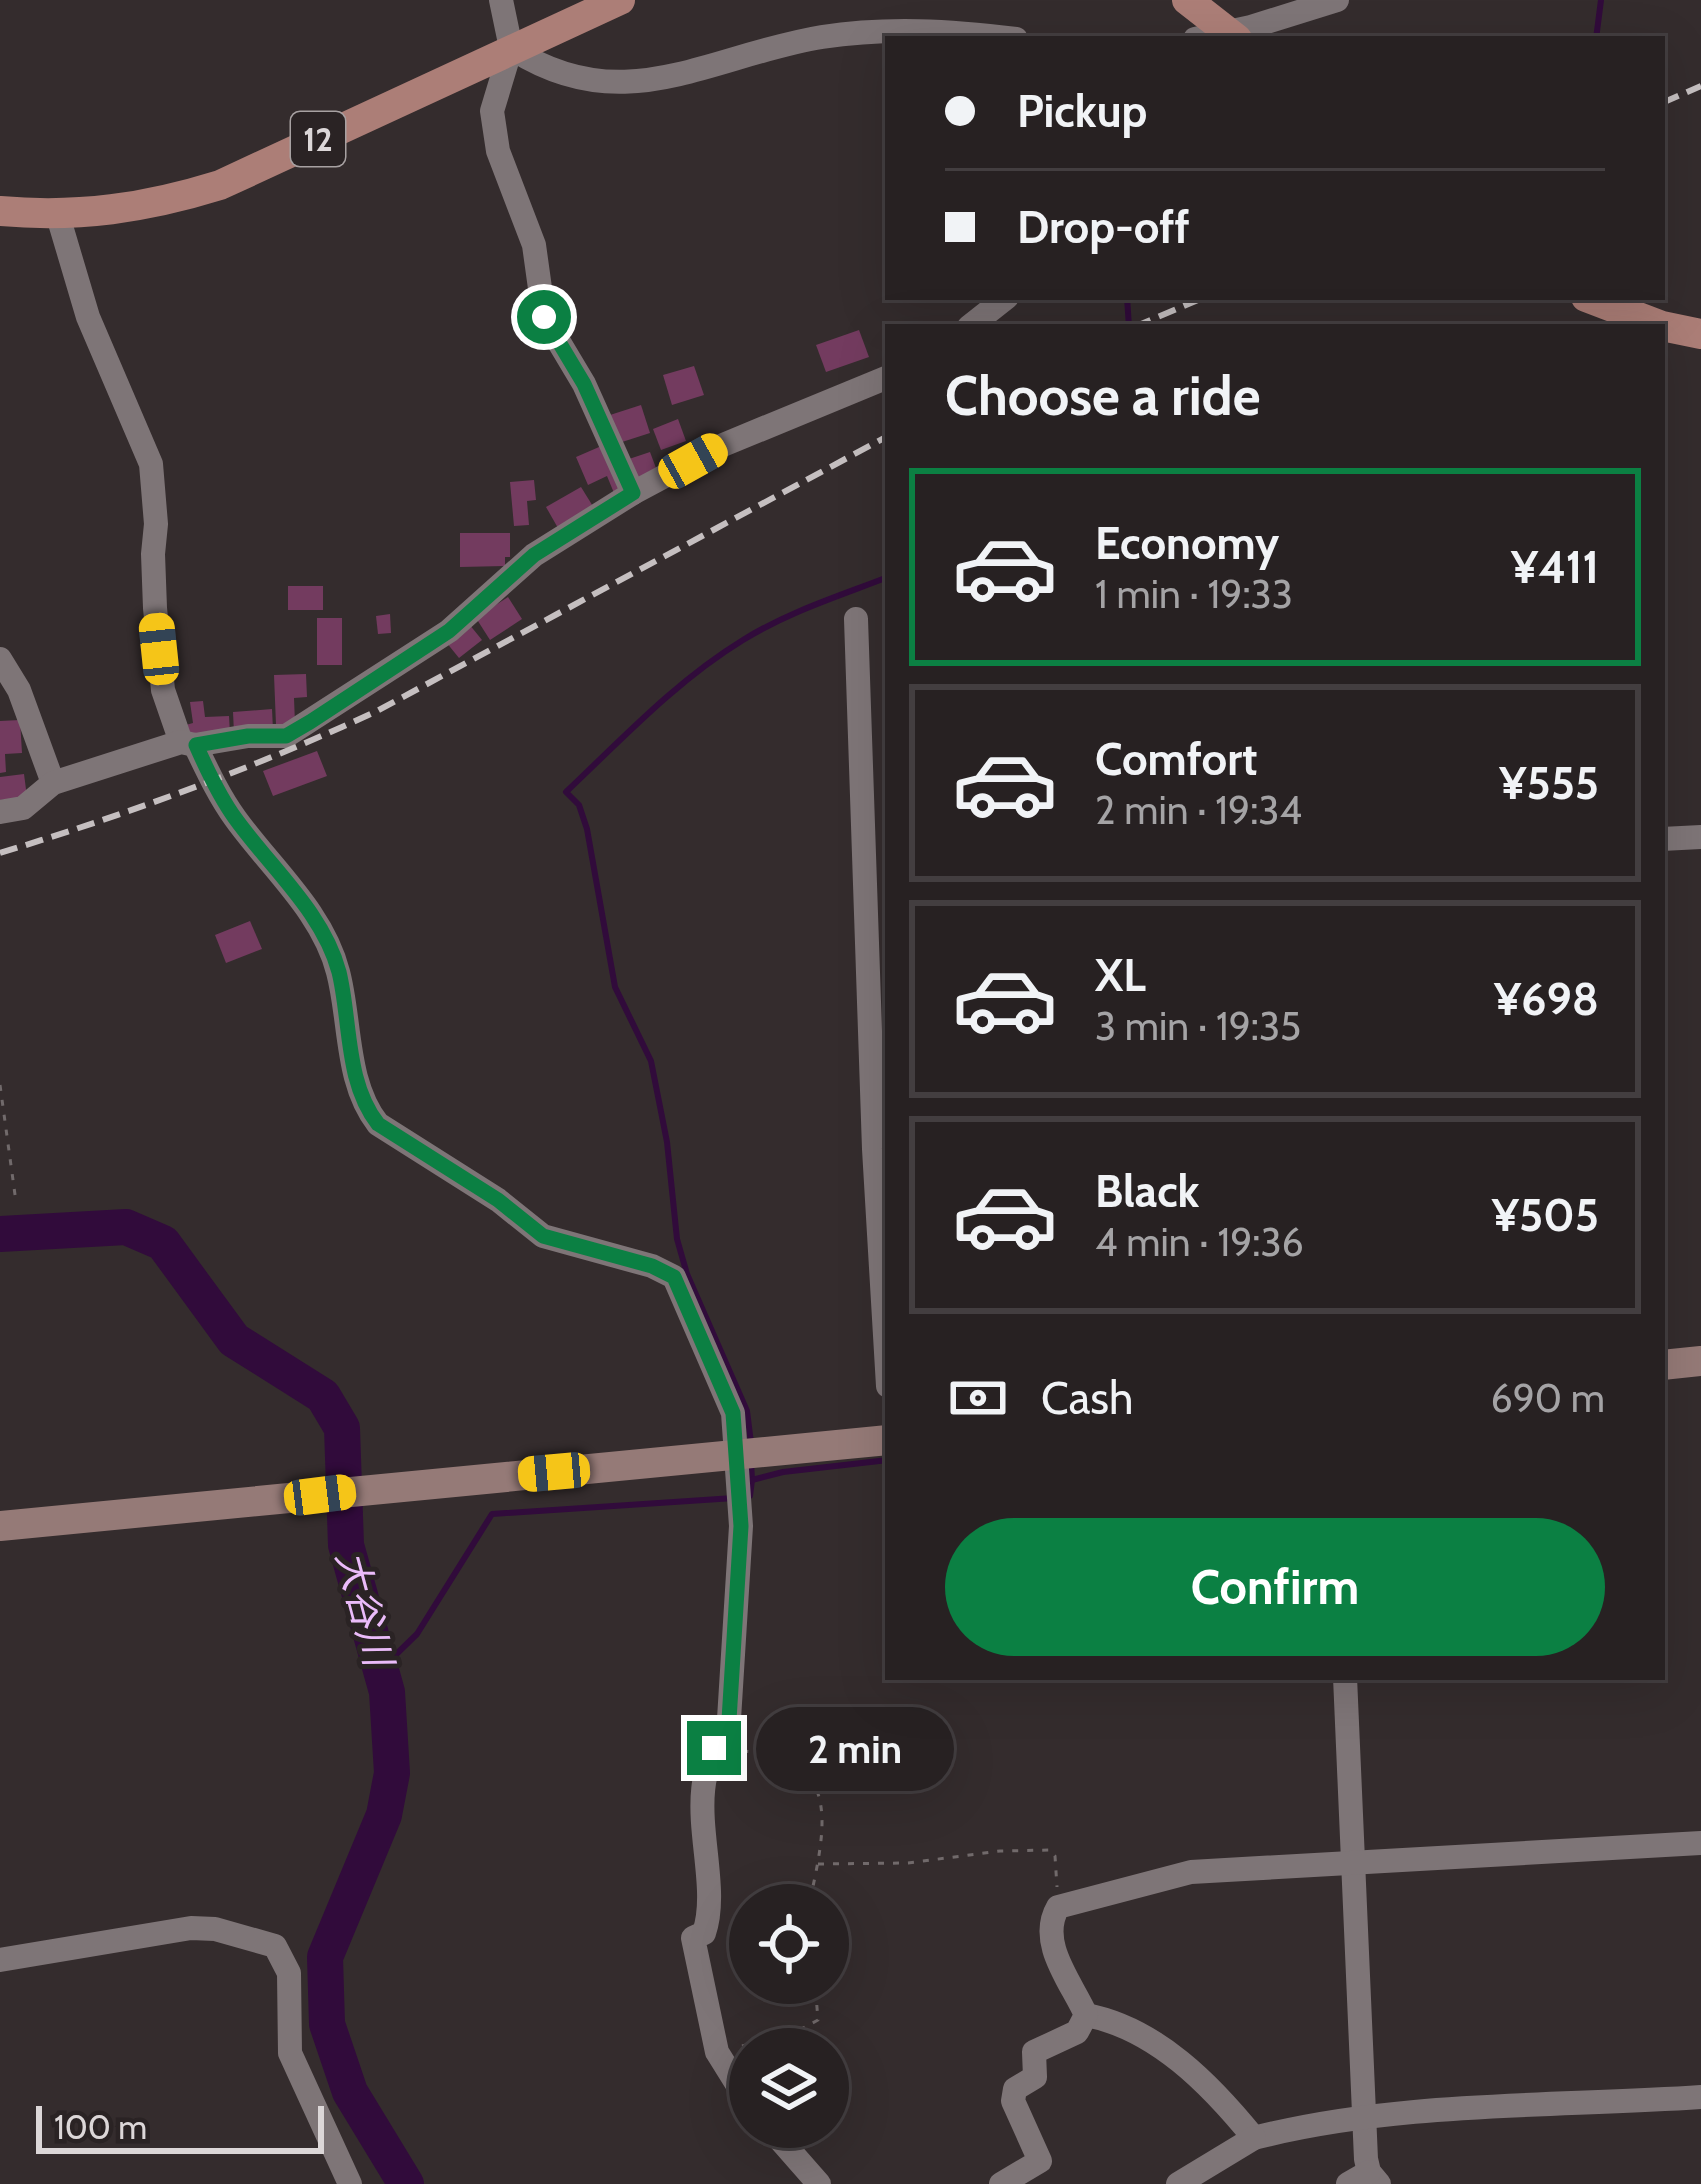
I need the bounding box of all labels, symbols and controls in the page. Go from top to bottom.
text: Pickup [1017,84,1147,138]
road number: 12 [291,112,345,166]
text: Drop-off [1017,200,1190,254]
route start [517,290,571,344]
text: Choose a ride [945,363,1260,429]
car [653,428,733,494]
icon: car [951,513,1059,621]
text: Economy [1095,516,1279,570]
text: ¥411 [1511,540,1599,594]
text: 1 min · 19:33 [1095,570,1293,618]
car [137,611,181,687]
icon: car [951,729,1059,837]
text: Comfort [1095,732,1258,786]
text: ¥555 [1499,756,1599,810]
text: 2 min · 19:34 [1095,786,1302,834]
icon: car [951,945,1059,1053]
text: XL [1095,948,1146,1002]
text: ¥698 [1494,972,1599,1026]
text: 3 min · 19:35 [1095,1002,1301,1050]
icon: car [951,1161,1059,1269]
text: Black [1095,1164,1199,1218]
text: ¥505 [1492,1188,1599,1242]
text: 4 min · 19:36 [1095,1218,1304,1266]
icon: cash [945,1365,1011,1431]
text: Cash [1041,1371,1133,1425]
text: 690 m [1490,1374,1605,1422]
car [517,1451,591,1493]
car [282,1473,358,1517]
button: Confirm [945,1518,1605,1656]
water label: 大谷川 [327,1545,404,1675]
callout: 2 min [756,1706,954,1790]
route end [687,1721,741,1775]
text: 2 min [808,1725,902,1773]
map controls [729,1884,849,2148]
button: locate [729,1884,849,2004]
button: layers [729,2028,849,2148]
scale bar [36,2100,324,2153]
text: 100 m [54,2107,147,2147]

